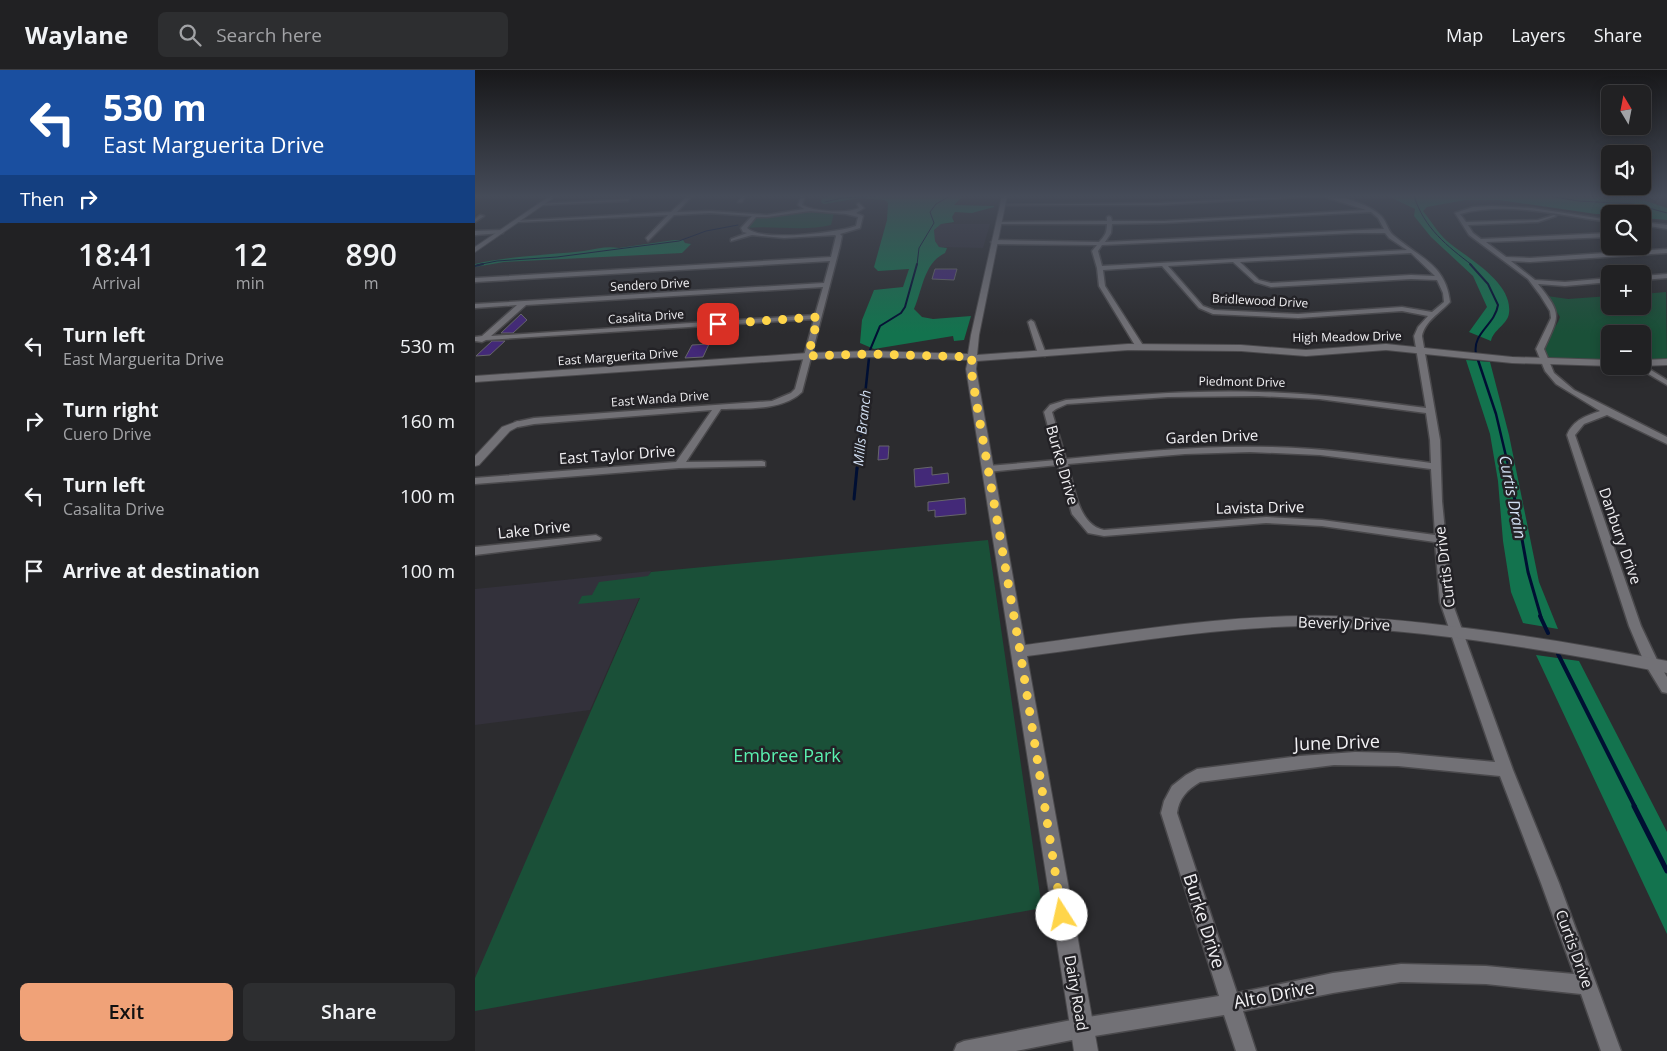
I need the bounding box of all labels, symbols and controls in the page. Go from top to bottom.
search box [158,12,508,57]
text: Waylane [25,18,128,51]
icon: search [176,21,204,49]
text: Search here [216,22,322,48]
text: Map [1446,23,1483,47]
text: Layers [1511,23,1566,47]
text: Share [1594,23,1642,47]
text: 530 m [103,84,207,131]
north arrow [1601,85,1651,135]
map controls [1601,85,1651,375]
icon: left [20,90,85,155]
text: East Marguerita Drive [103,129,324,159]
button: sound [1601,145,1651,195]
icon: right [74,185,102,213]
text: Then [20,186,64,212]
button: search [1601,205,1651,255]
text: 18:41 [78,234,155,275]
text: 12 [233,234,267,275]
text: 890 [345,234,397,275]
button: + [1601,265,1651,315]
text: Arrival [92,272,141,294]
text: min [236,272,265,294]
text: m [364,272,379,294]
street label: Sendero Drive [610,274,690,295]
street label: Bridlewood Drive [1211,289,1309,312]
pin [697,303,739,345]
street label: Casalita Drive [607,305,685,328]
icon: arrive [704,310,732,338]
text: Turn left [63,322,145,348]
button: − [1601,325,1651,375]
street label: High Meadow Drive [1292,327,1402,346]
icon: left [20,332,48,360]
text: 530 m [400,333,455,359]
street label: East Marguerita Drive [557,344,679,369]
text: East Marguerita Drive [63,348,224,370]
street label: Piedmont Drive [1198,372,1286,391]
street label: East Wanda Drive [610,387,710,410]
water label: Mills Branch [848,389,875,467]
text: Turn right [63,397,158,423]
icon: right [20,407,48,435]
text: 160 m [400,408,455,434]
text: Cuero Drive [63,423,151,445]
street label: Burke Drive [1042,423,1084,507]
street label: Garden Drive [1165,424,1259,448]
street label: East Taylor Drive [558,440,676,468]
water label: Curtis Drain [1494,453,1532,541]
text: Turn left [63,472,145,498]
icon: left [20,482,48,510]
text: 100 m [400,483,455,509]
street label: Danbury Drive [1595,485,1647,587]
street label: Lavista Drive [1215,496,1305,518]
text: Casalita Drive [63,498,164,520]
street label: Lake Drive [497,515,571,543]
street label: Curtis Drive [1429,525,1459,609]
icon: arrive [20,557,48,585]
text: Arrive at destination [63,558,260,584]
text: 100 m [400,558,455,584]
street label: Beverly Drive [1298,611,1390,635]
street label: June Drive [1292,729,1380,756]
park label: Embree Park [733,743,841,767]
street label: Burke Drive [1178,870,1232,971]
position arrow [1035,888,1087,940]
street label: Curtis Drive [1552,907,1598,990]
street label: Dairy Road [1061,953,1093,1032]
street label: Alto Drive [1231,974,1316,1014]
button: Exit [20,983,233,1041]
button: Share [243,983,455,1041]

